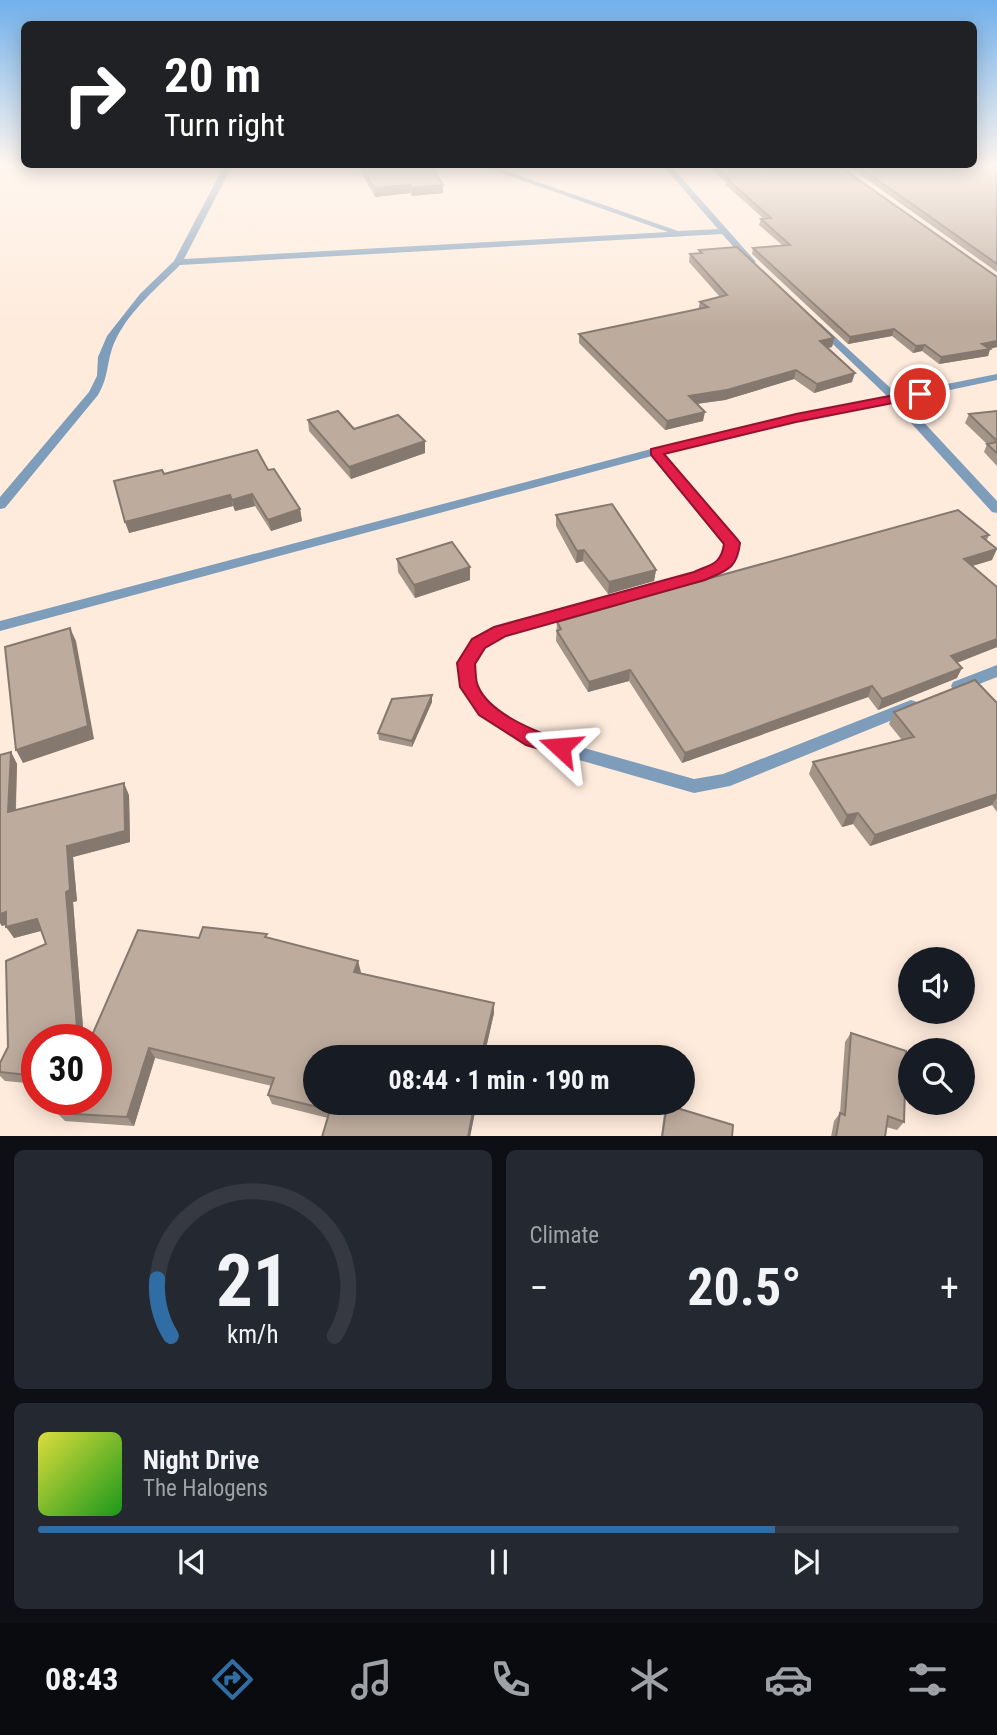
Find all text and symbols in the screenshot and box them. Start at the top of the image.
text: 20 m [164,47,261,104]
icon: right [49,49,140,140]
text: Turn right [164,106,285,144]
pin [890,364,950,424]
icon: arrive [901,375,939,413]
position arrow [523,710,597,784]
map controls [898,947,975,1115]
button: sound [898,947,975,1024]
speed limit sign: 30 [21,1024,112,1115]
button: search [898,1038,975,1115]
text: 08:44 · 1 min · 190 m [389,1065,609,1095]
text: Climate [530,1222,599,1249]
text: 21 [216,1238,290,1324]
text: 20.5° [687,1257,801,1318]
text: − [530,1266,549,1310]
text: + [940,1266,959,1310]
text: km/h [227,1319,278,1348]
text: Night Drive [143,1445,259,1475]
text: The Halogens [143,1475,268,1502]
icon: previous [173,1543,211,1581]
icon: pause [480,1543,518,1581]
icon: next [787,1543,825,1581]
icon: directions [208,1655,257,1704]
icon: music [347,1655,396,1704]
icon: phone [486,1655,535,1704]
icon: climate [625,1655,674,1704]
icon: car [764,1655,813,1704]
icon: filters [903,1655,952,1704]
text: 08:43 [45,1660,118,1698]

